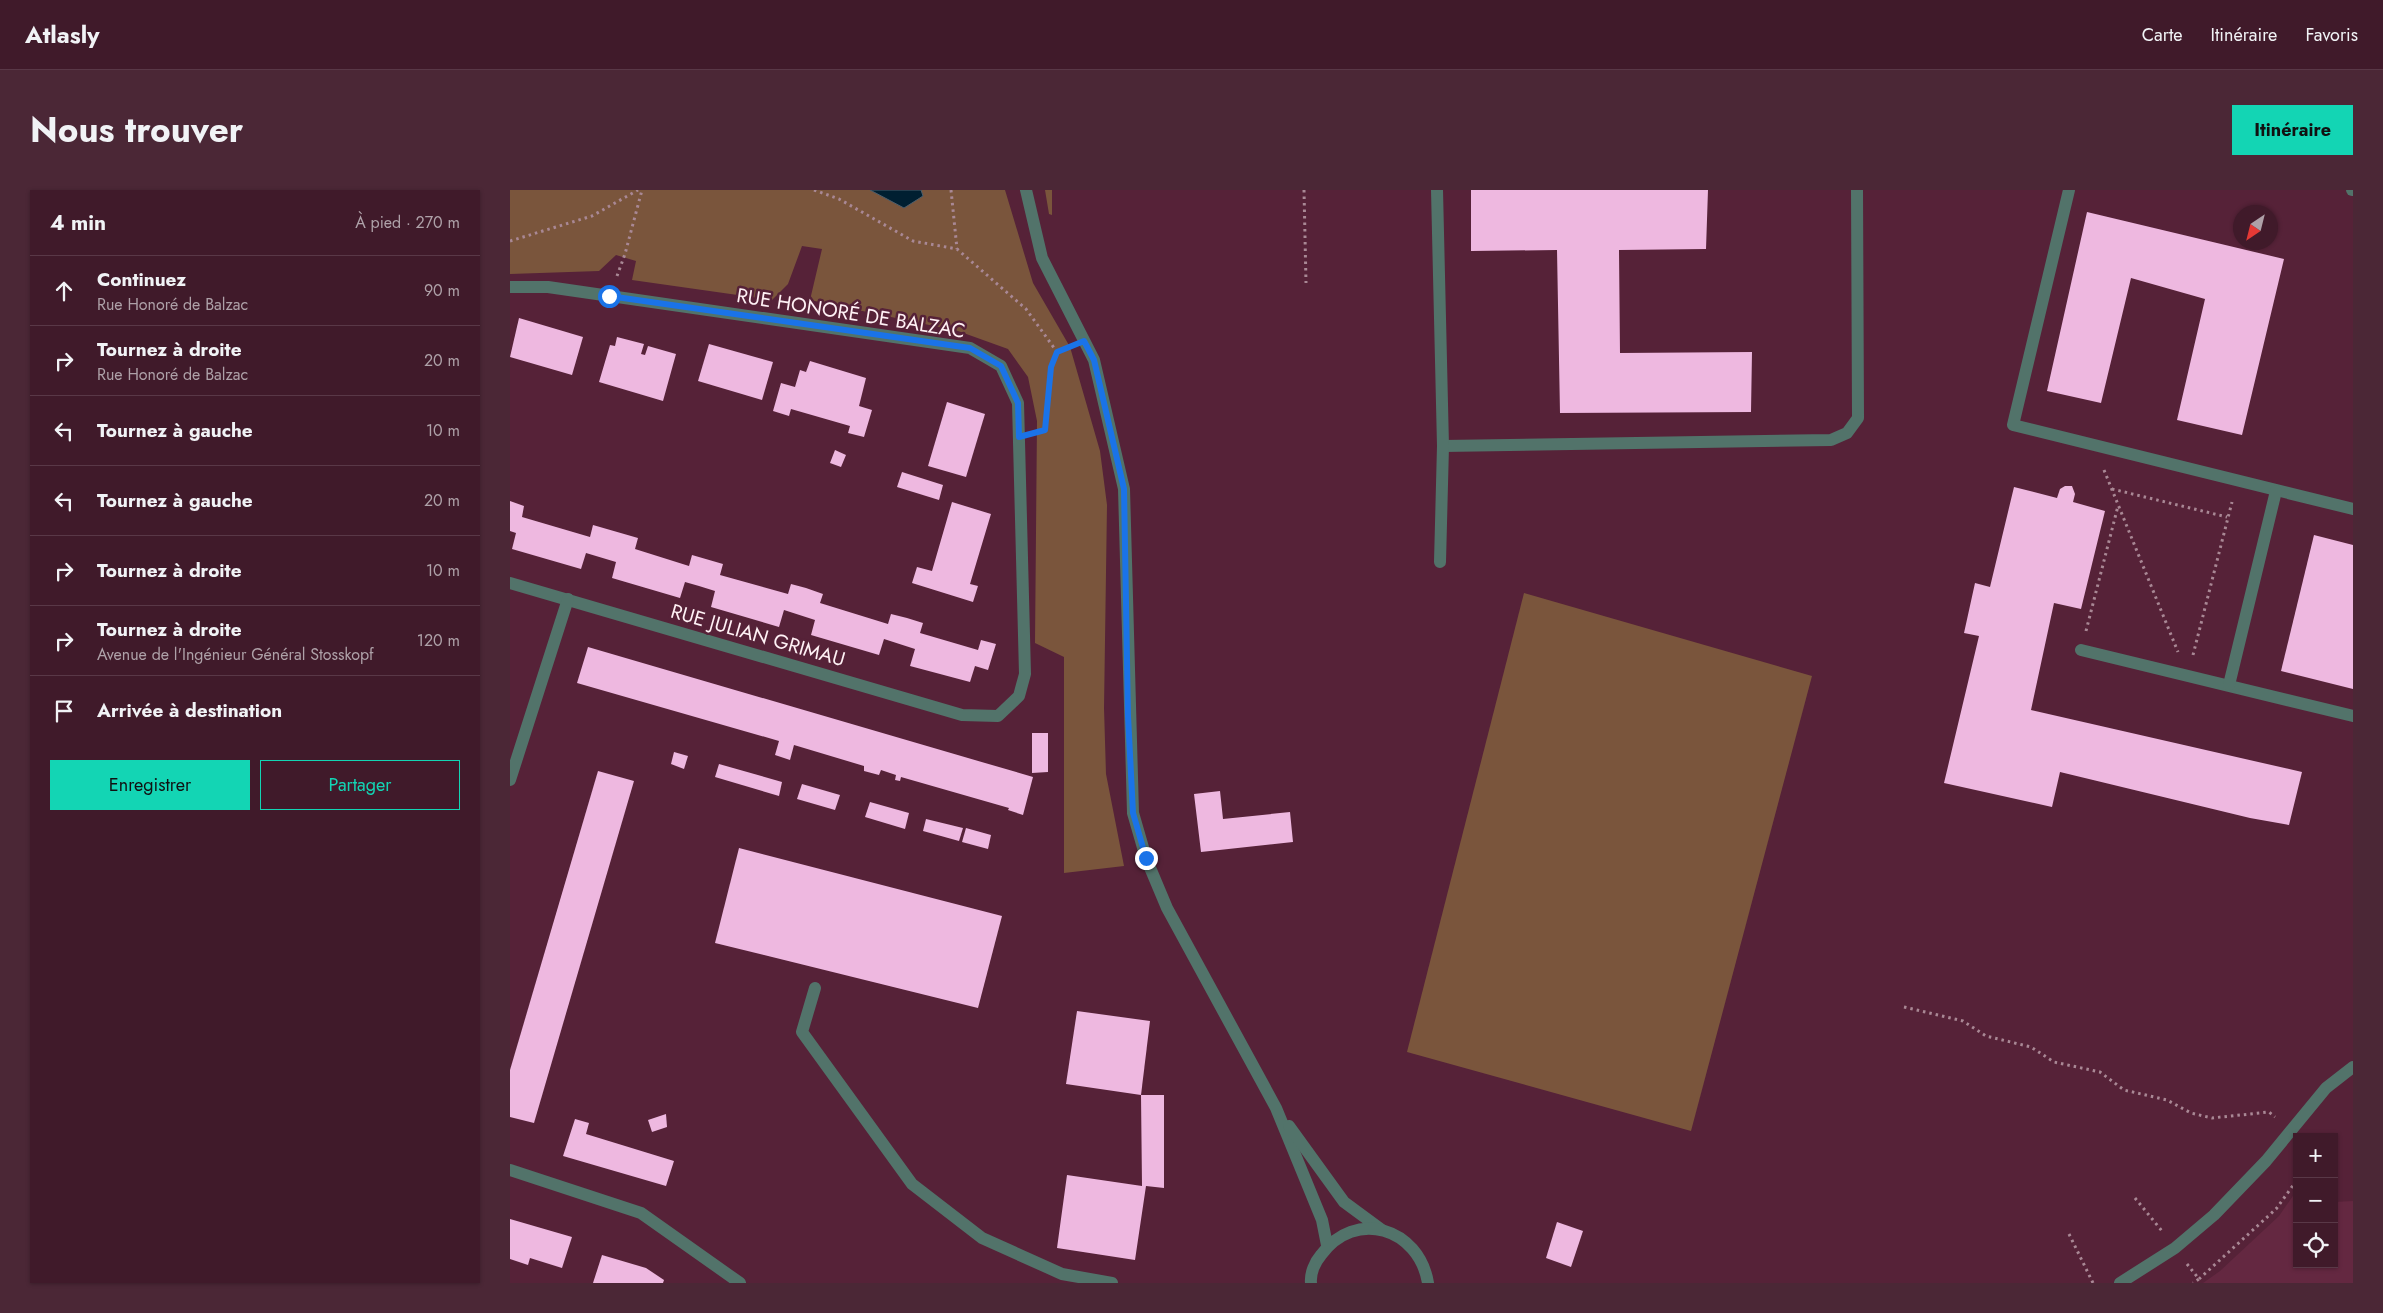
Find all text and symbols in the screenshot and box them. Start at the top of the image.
text: Atlasly [25,17,100,52]
text: Carte [2142,22,2183,48]
text: Itinéraire [2211,22,2277,48]
text: Favoris [2305,22,2358,48]
text: Nous trouver [30,105,243,155]
button: Itinéraire [2232,105,2353,155]
north arrow [2233,205,2278,250]
text: 4 min [50,208,106,238]
text: À pied · 270 m [355,211,460,234]
text: Continuez [97,266,186,293]
icon: ahead [50,277,78,305]
text: 90 m [424,279,460,302]
street label: RUE HONORÉ DE BALZAC [734,281,967,346]
route start [598,285,621,308]
text: Rue Honoré de Balzac [97,293,248,316]
text: Tournez à droite [97,336,242,363]
icon: right [50,347,78,375]
text: 20 m [424,349,460,372]
text: Rue Honoré de Balzac [97,363,248,386]
icon: left [50,417,78,445]
text: Tournez à gauche [97,417,253,444]
text: 10 m [426,419,460,442]
icon: left [50,487,78,515]
text: Tournez à gauche [97,487,253,514]
text: 20 m [424,489,460,512]
icon: right [50,557,78,585]
text: Tournez à droite [97,557,242,584]
text: 10 m [426,559,460,582]
street label: RUE JULIAN GRIMAU [667,597,848,674]
text: Tournez à droite [97,616,242,643]
icon: right [50,627,78,655]
text: 120 m [417,629,460,652]
text: Avenue de l'Ingénieur Général Stosskopf [97,643,374,666]
icon: arrive [50,697,78,725]
text: Arrivée à destination [97,697,282,724]
button: Enregistrer [50,760,250,810]
button: Partager [260,760,460,810]
route end [1135,847,1158,870]
map controls [2293,1133,2338,1268]
button: + [2293,1133,2338,1178]
button: − [2293,1178,2338,1223]
button: locate [2293,1223,2338,1268]

